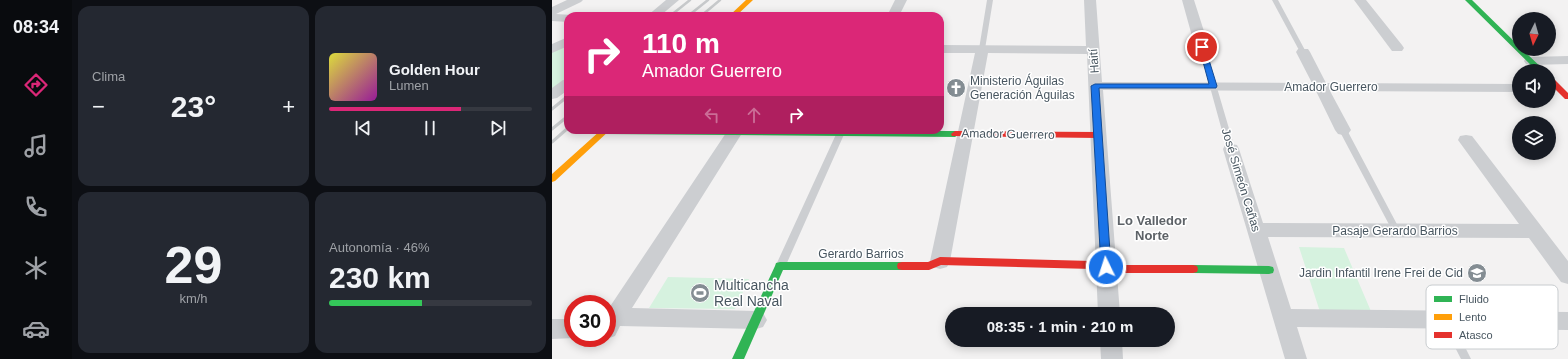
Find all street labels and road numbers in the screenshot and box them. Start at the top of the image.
street label: Haití [1086,48,1102,74]
street label: Amador Guerrero [1284,80,1378,94]
street label: Amador Guerrero [961,126,1055,142]
street label: José Simeón Cañas [1219,127,1263,233]
street label: Pasaje Gerardo Barrios [1332,224,1458,238]
street label: Gerardo Barrios [818,247,904,261]

